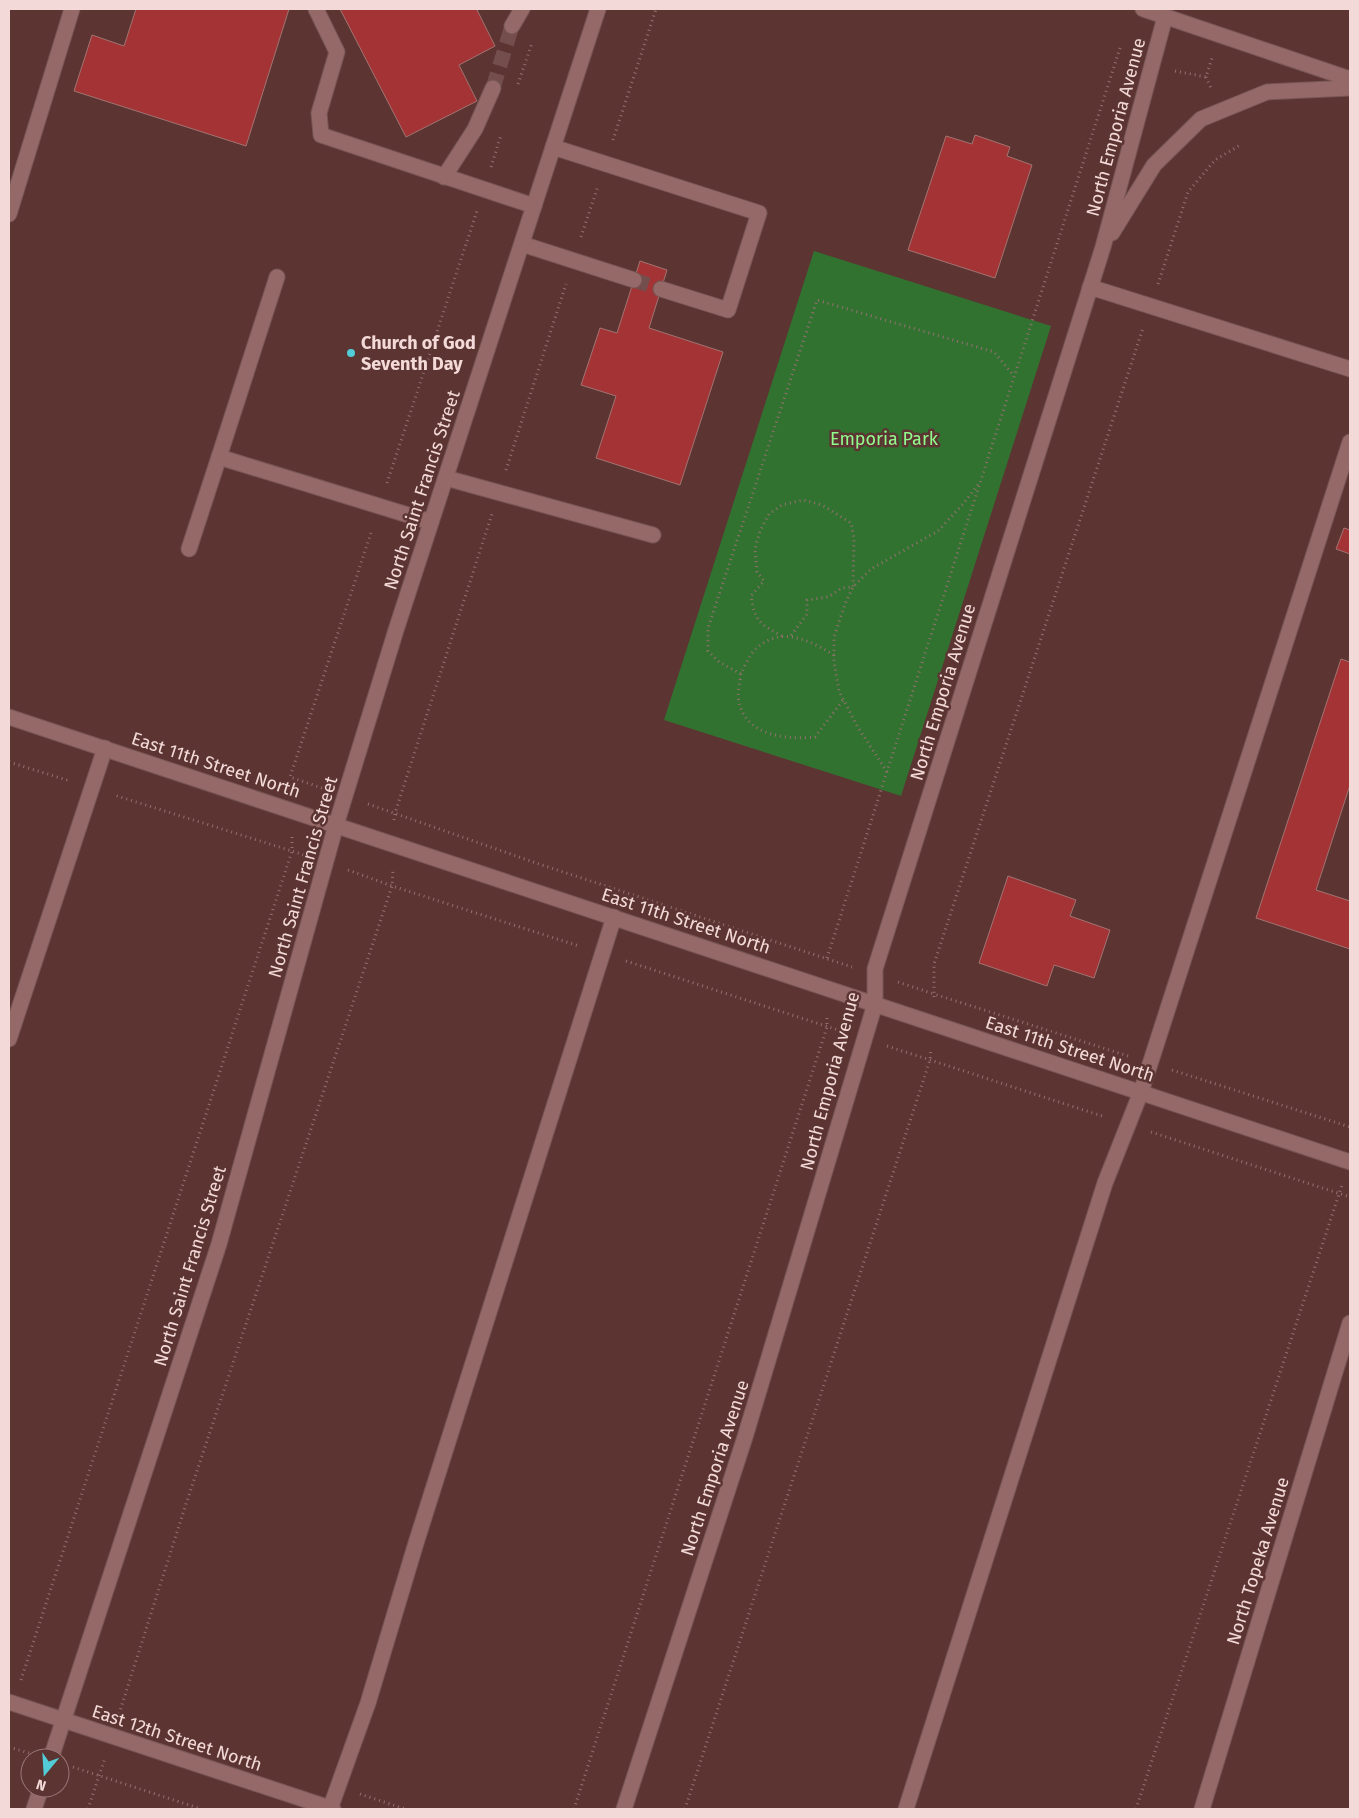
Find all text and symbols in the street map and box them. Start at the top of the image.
street label: North Emporia Avenue [1082,35,1150,219]
place label: Church of God Seventh Day [361,332,476,375]
marker: Church of God Seventh Day [345,347,357,359]
street label: North Saint Francis Street [379,387,465,593]
park label: Emporia Park [830,428,939,450]
street label: North Emporia Avenue [906,601,980,783]
street label: East 11th Street North [129,727,303,803]
street label: North Saint Francis Street [264,773,342,980]
street label: East 11th Street North [599,883,773,959]
street label: North Emporia Avenue [796,989,864,1173]
street label: East 11th Street North [983,1011,1157,1087]
street label: North Saint Francis Street [149,1163,231,1369]
street label: North Emporia Avenue [676,1377,754,1559]
street label: North Topeka Avenue [1222,1475,1294,1647]
street label: East 12th Street North [89,1700,265,1776]
north arrow [20,1748,70,1798]
text: N [34,1775,48,1794]

